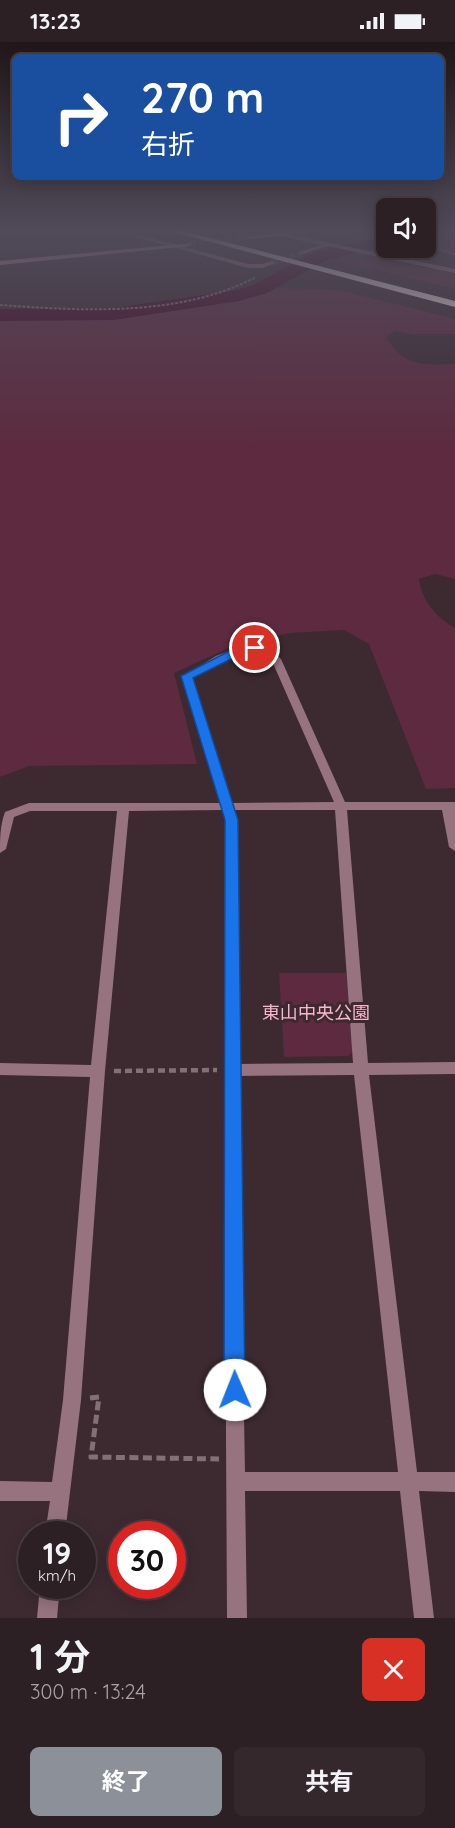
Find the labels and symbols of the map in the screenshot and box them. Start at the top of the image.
pin [229,622,280,673]
park label: 東山中央公園 [262,1001,370,1024]
position arrow [203,1358,267,1422]
speed limit sign: 30 [108,1521,186,1599]

